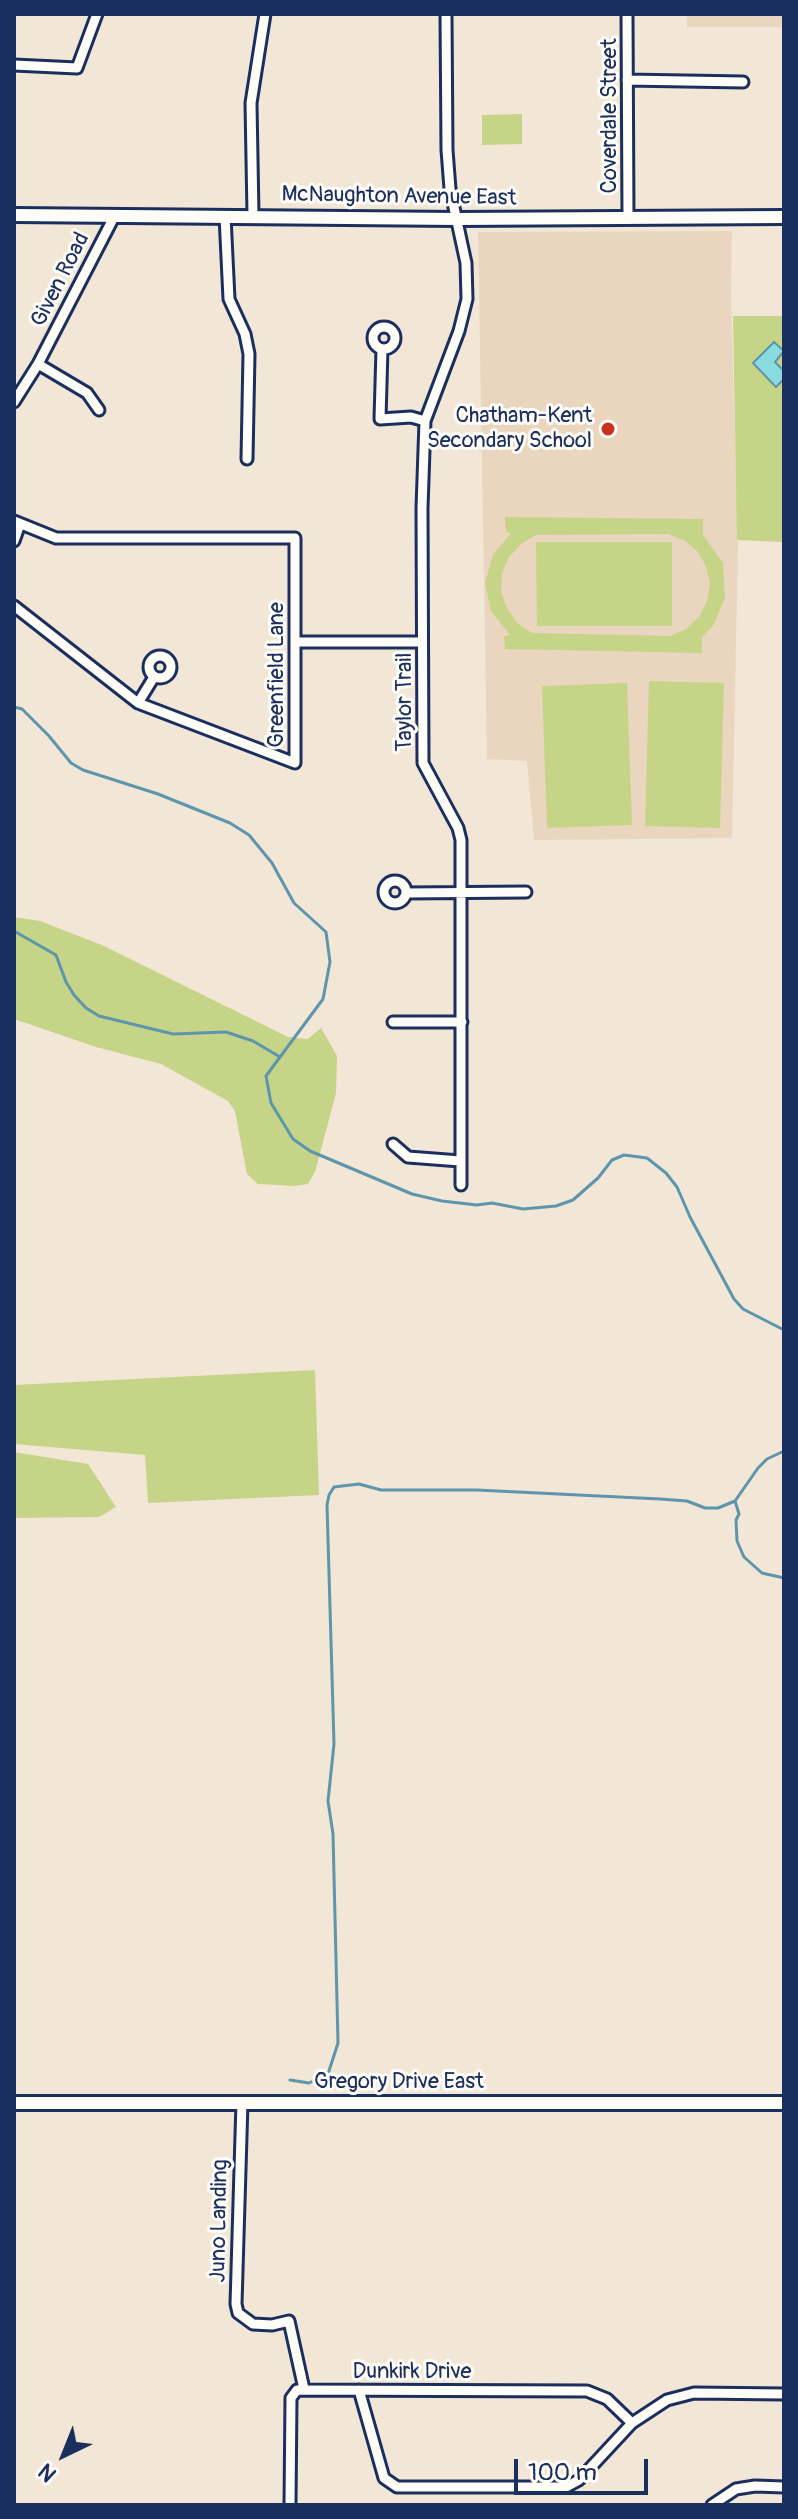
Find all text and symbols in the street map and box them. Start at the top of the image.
street label: Coverdale Street [597,38,623,194]
street label: McNaughton Avenue East [281,182,517,212]
street label: Given Road [26,228,96,332]
place label: Chatham-Kent Secondary School [427,403,592,454]
marker: Chatham-Kent Secondary School [599,420,617,438]
street label: Greenfield Lane [264,602,290,748]
street label: Taylor Trail [392,653,418,751]
street label: Gregory Drive East [314,2069,484,2095]
street label: Juno Landing [206,2159,234,2283]
street label: Dunkirk Drive [353,2359,471,2385]
north arrow [24,2415,104,2495]
scale bar [518,2443,652,2493]
text: N [33,2457,63,2488]
text: 100 m [528,2458,597,2487]

